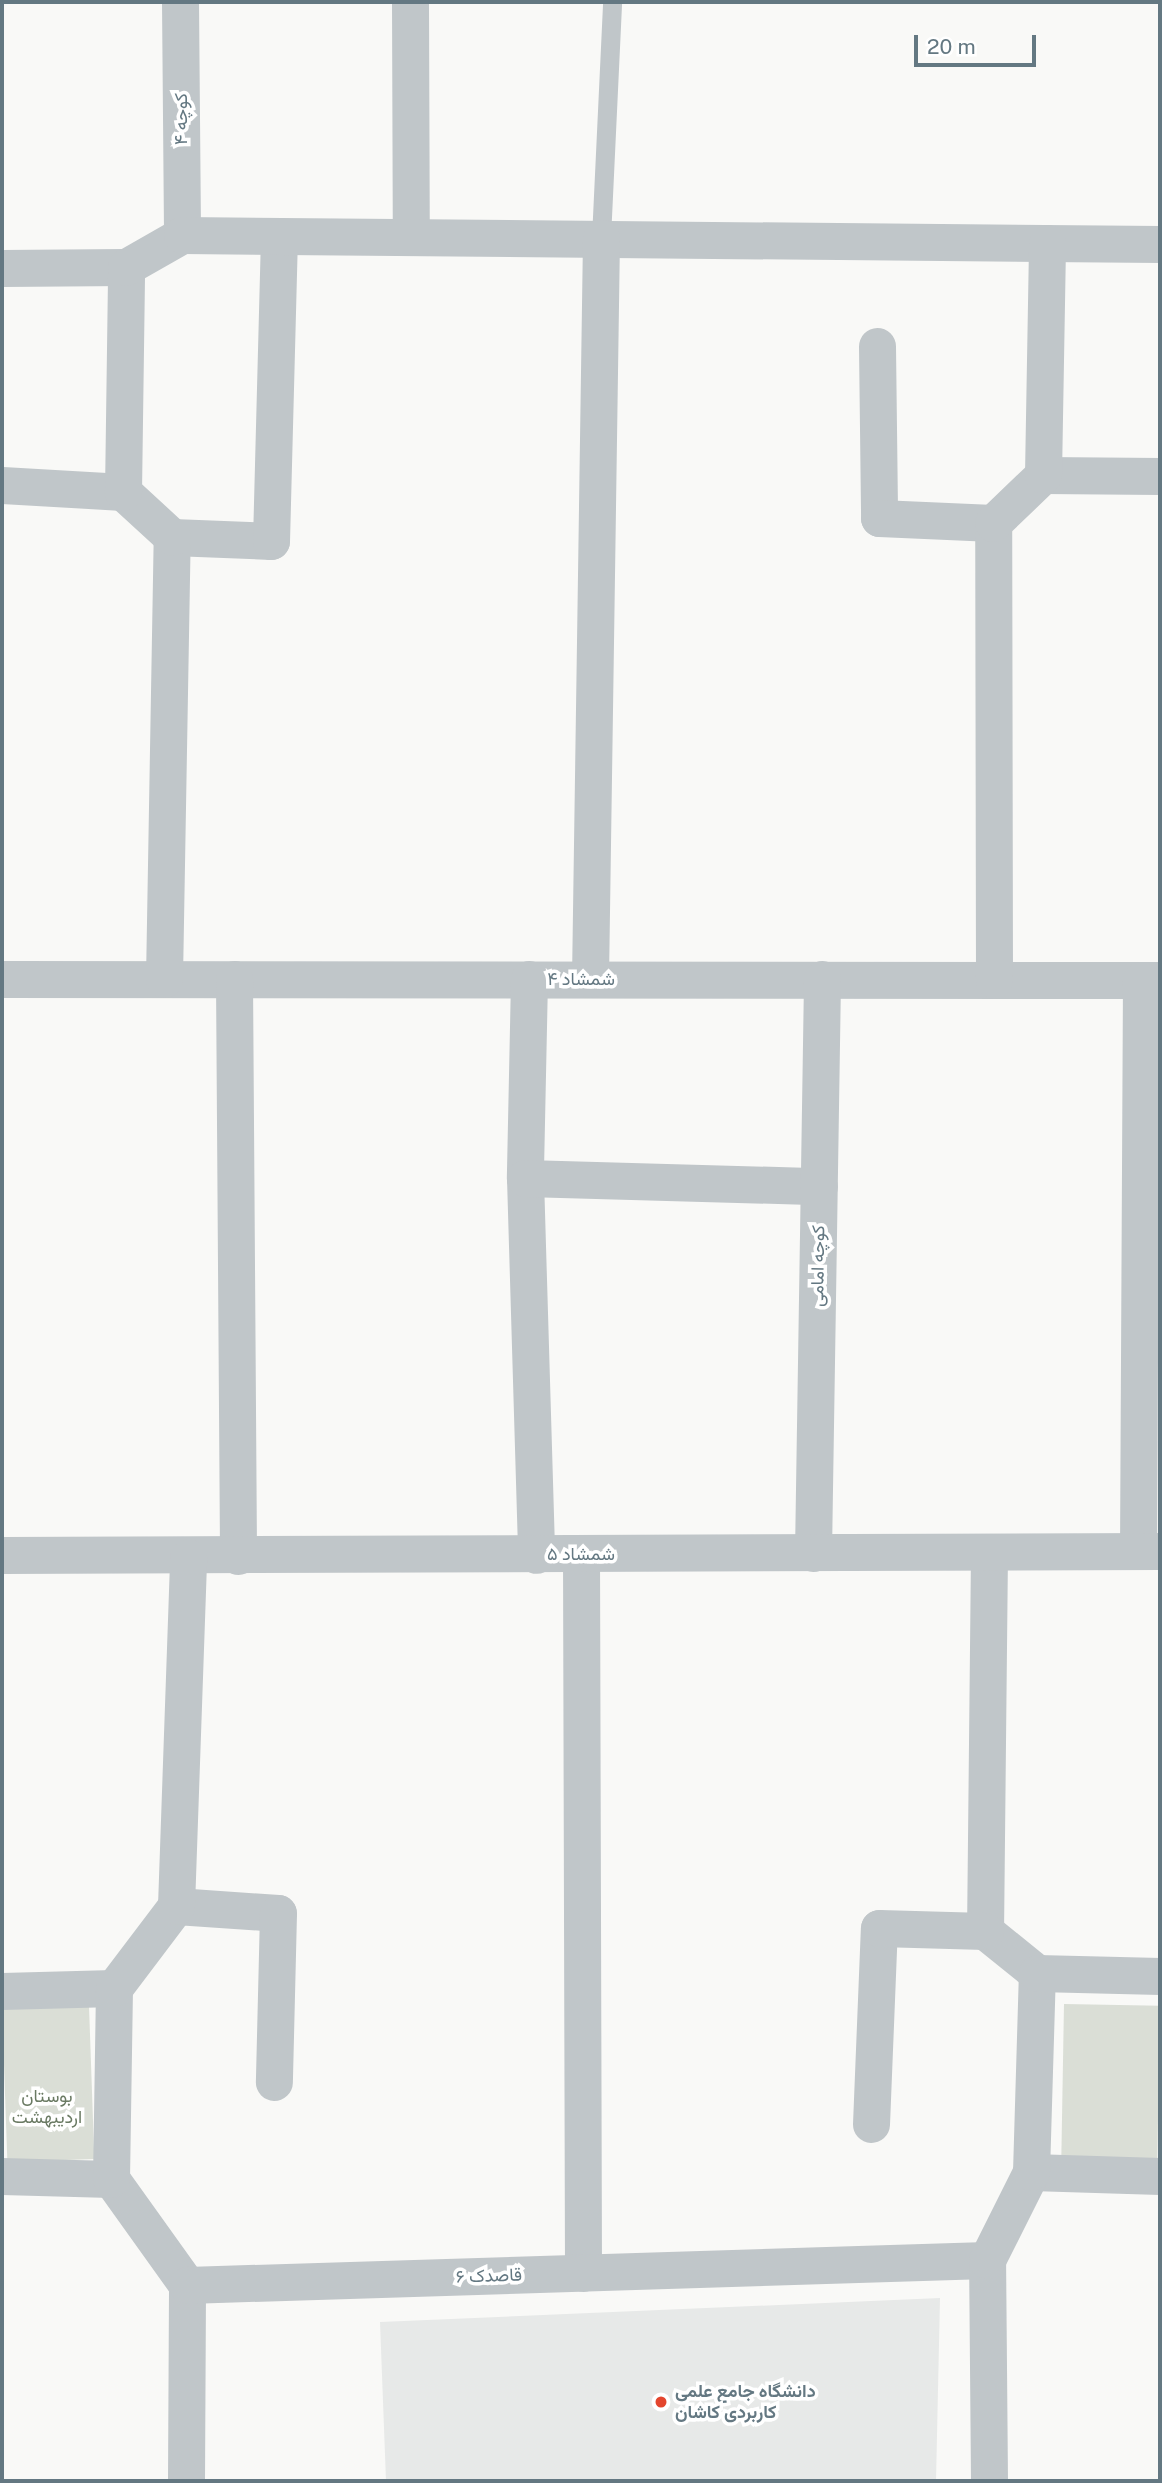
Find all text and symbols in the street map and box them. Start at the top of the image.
scale bar [917,21,1040,65]
text: 20 m [927,34,976,59]
street label: کوچه ۴ [170,93,192,145]
street label: شمشاد ۴ [547,968,615,990]
street label: کوچه امامی [806,1225,830,1307]
street label: شمشاد ۵ [547,1543,615,1565]
park label: بوستان اردیبهشت [12,2086,82,2128]
street label: قاصدک ۶ [456,2264,522,2288]
place label: دانشگاه جامع علمی کاربردی کاشان [675,2381,816,2424]
marker: دانشگاه جامع علمی کاربردی کاشان [653,2394,669,2410]

